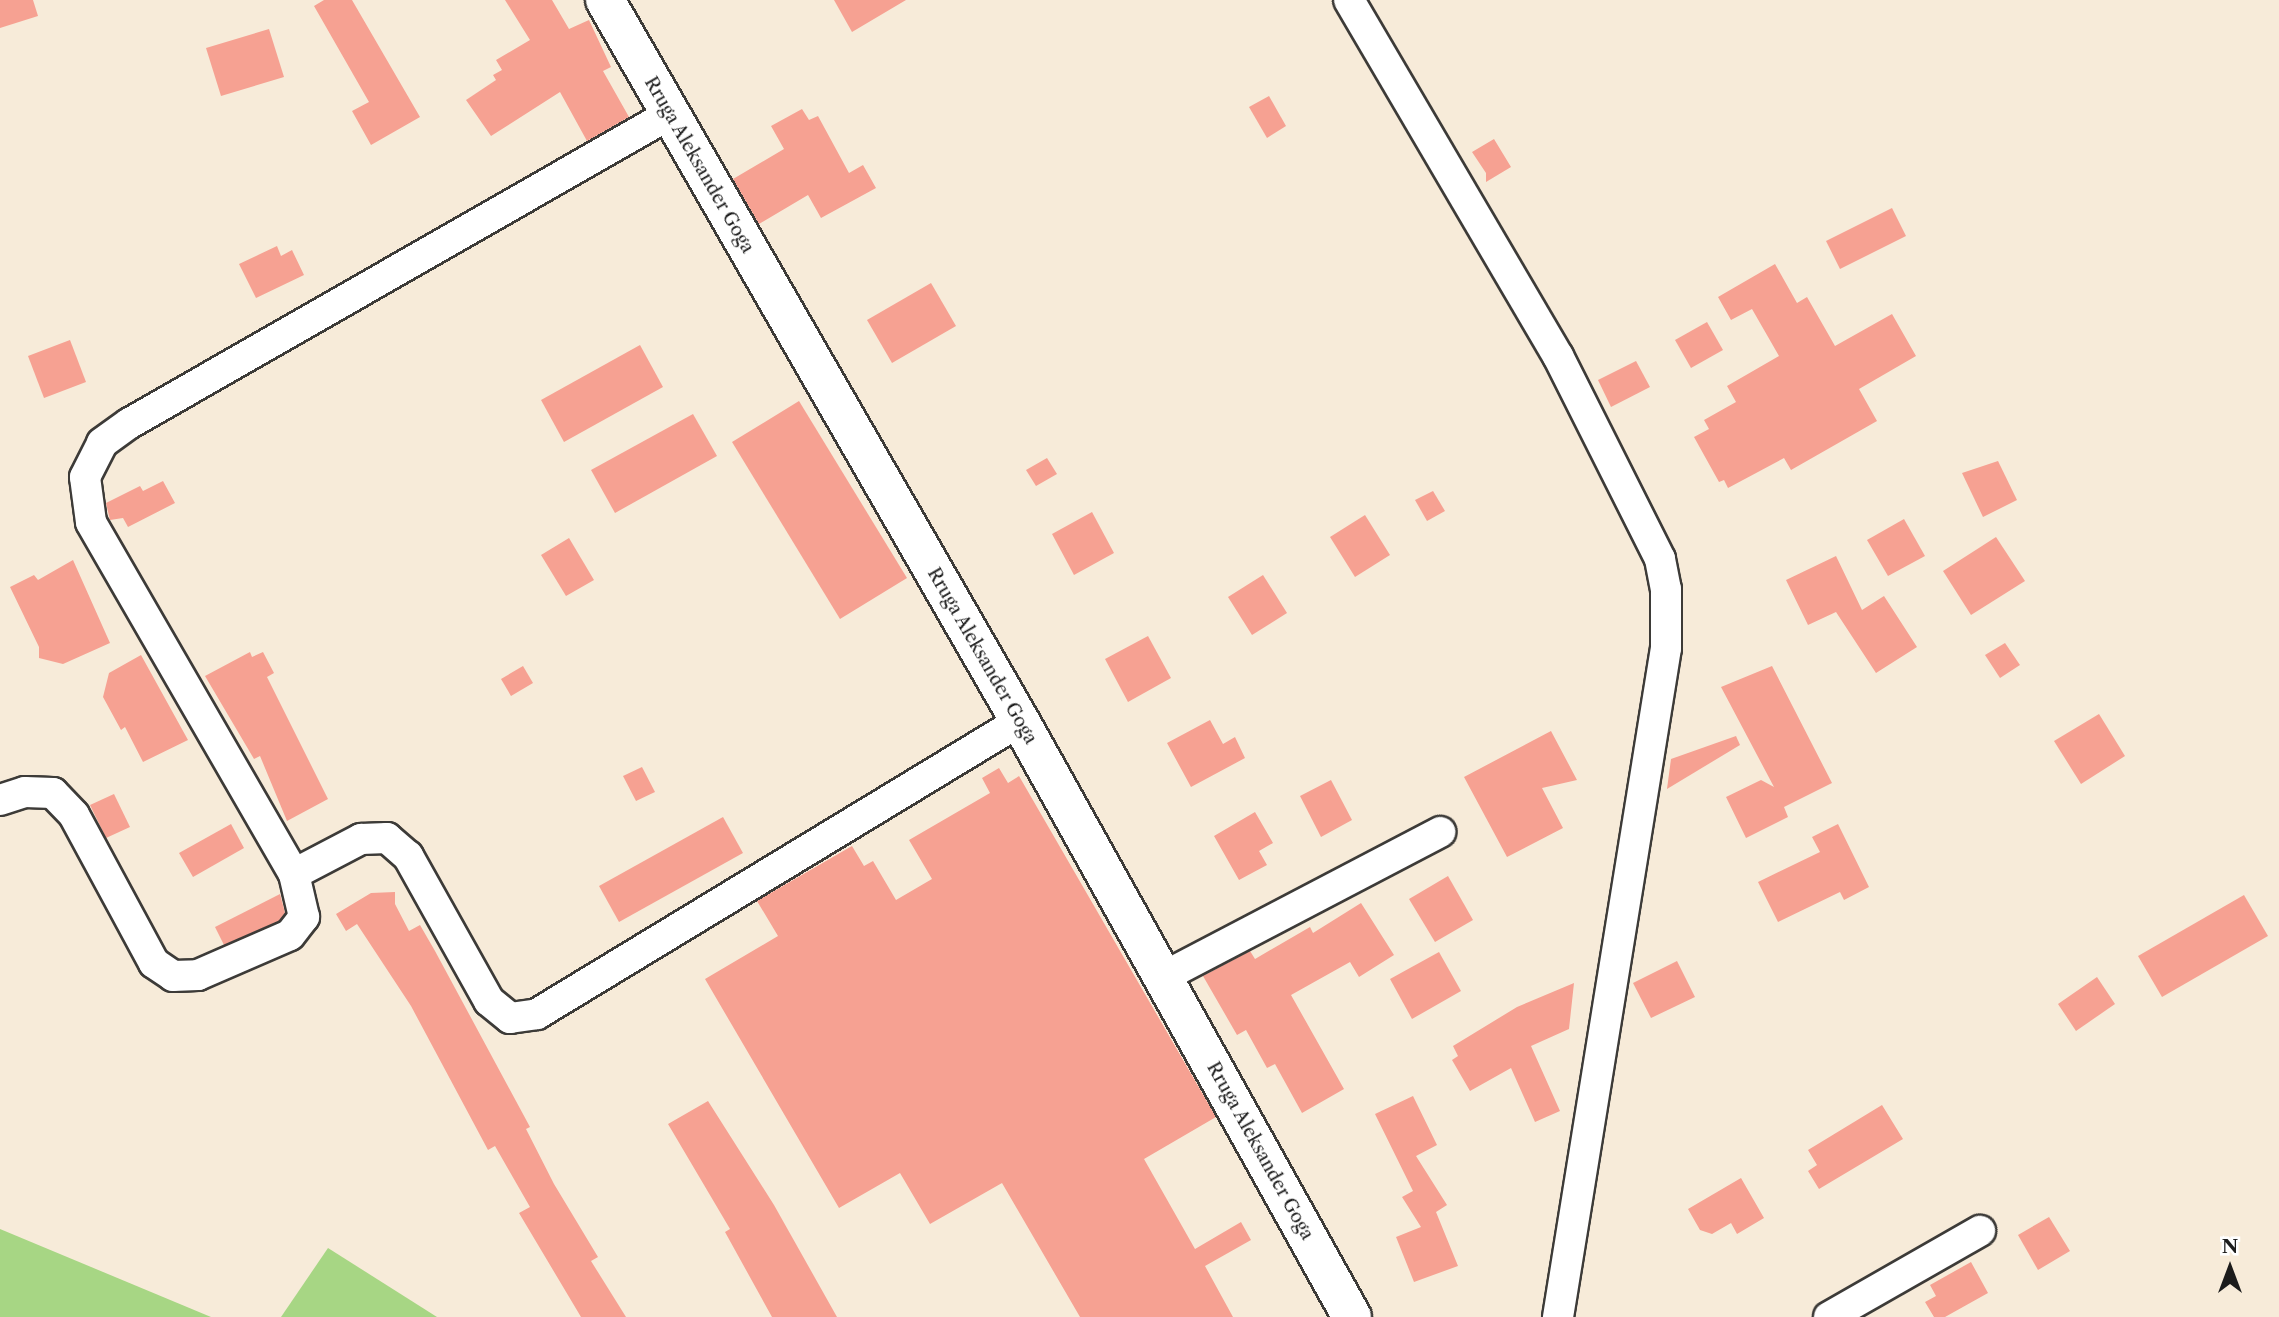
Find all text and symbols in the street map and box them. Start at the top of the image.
street label: Rruga Aleksander Goga [639,72,759,258]
street label: Rruga Aleksander Goga [922,563,1042,749]
street label: Rruga Aleksander Goga [1202,1058,1318,1244]
north arrow [2195,1233,2265,1303]
text: N [2222,1235,2238,1258]

